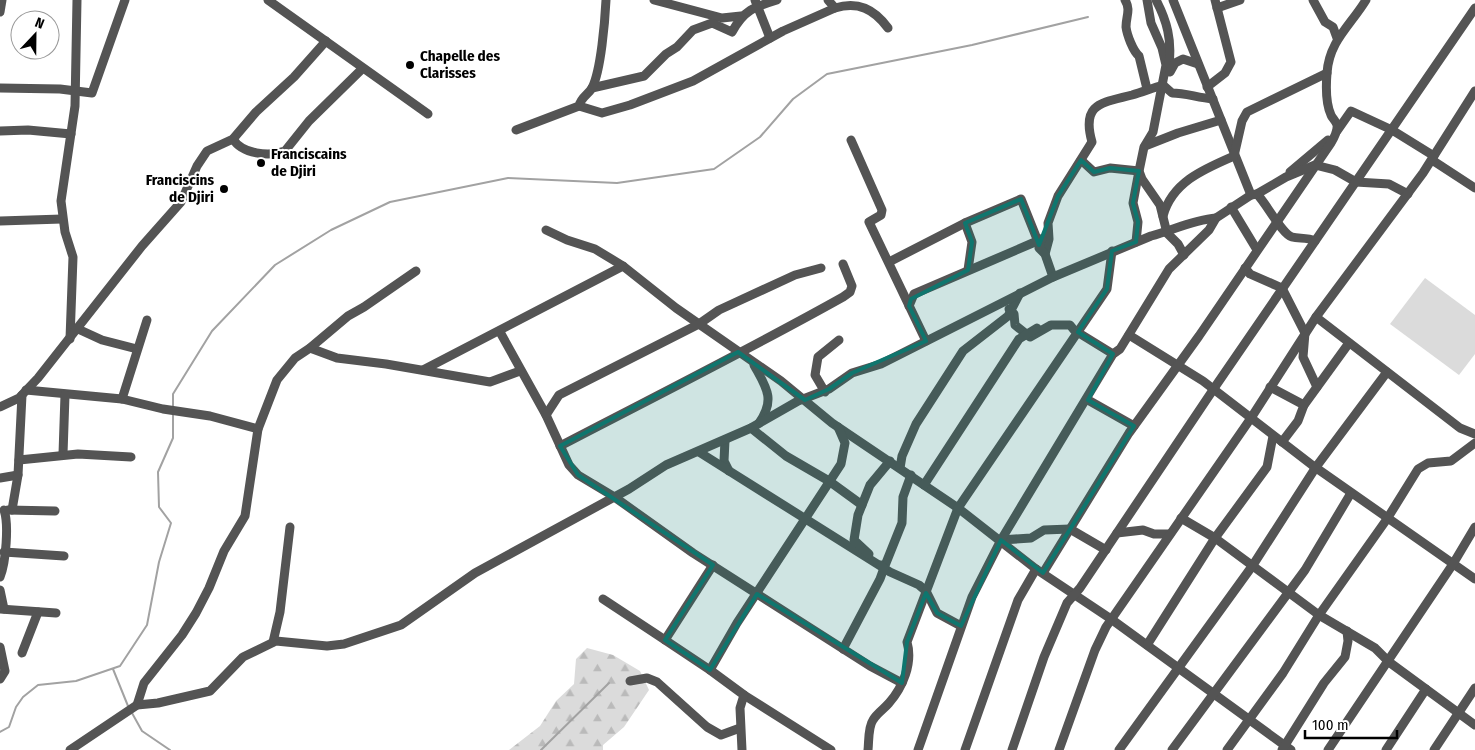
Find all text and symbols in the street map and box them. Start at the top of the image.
north arrow [10,10,60,60]
text: N [33,14,47,33]
place label: Chapelle des Clarisses [420,47,500,82]
marker: Chapelle des Clarisses [404,59,416,71]
place label: Franciscains de Djiri [271,145,347,180]
marker: Franciscains de Djiri [255,157,267,169]
place label: Franciscins de Djiri [146,171,214,206]
marker: Franciscins de Djiri [218,183,230,195]
scale bar [1305,708,1398,740]
text: 100 m [1312,716,1349,734]

